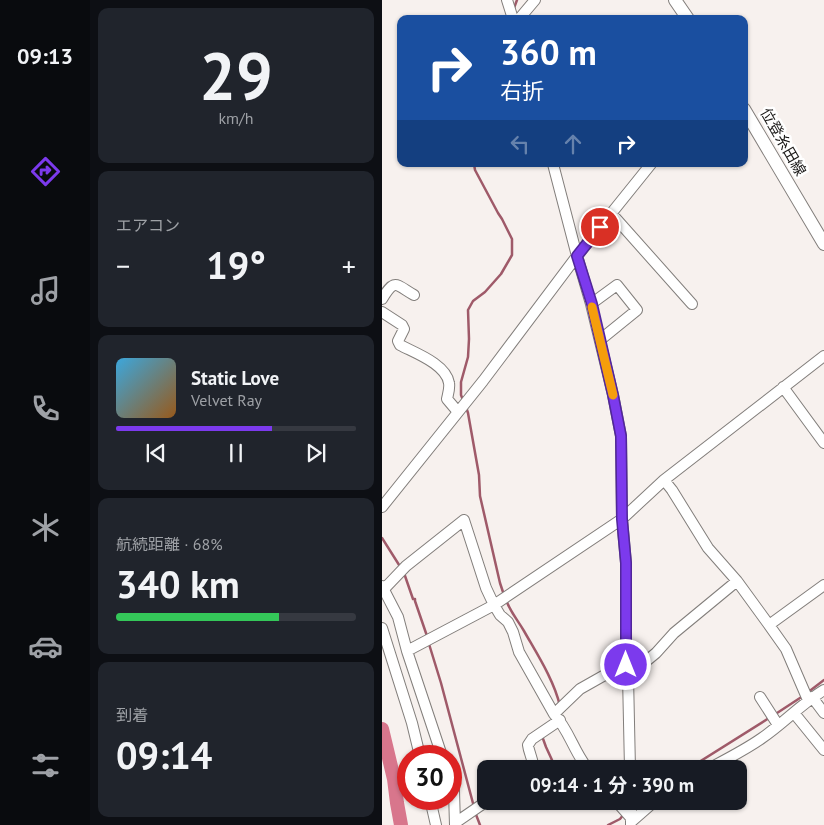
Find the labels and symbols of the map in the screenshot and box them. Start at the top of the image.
street label: 位登糸田線 [756,105,810,179]
pin [579,206,621,248]
position arrow [599,638,651,690]
speed limit sign: 30 [397,745,462,810]

